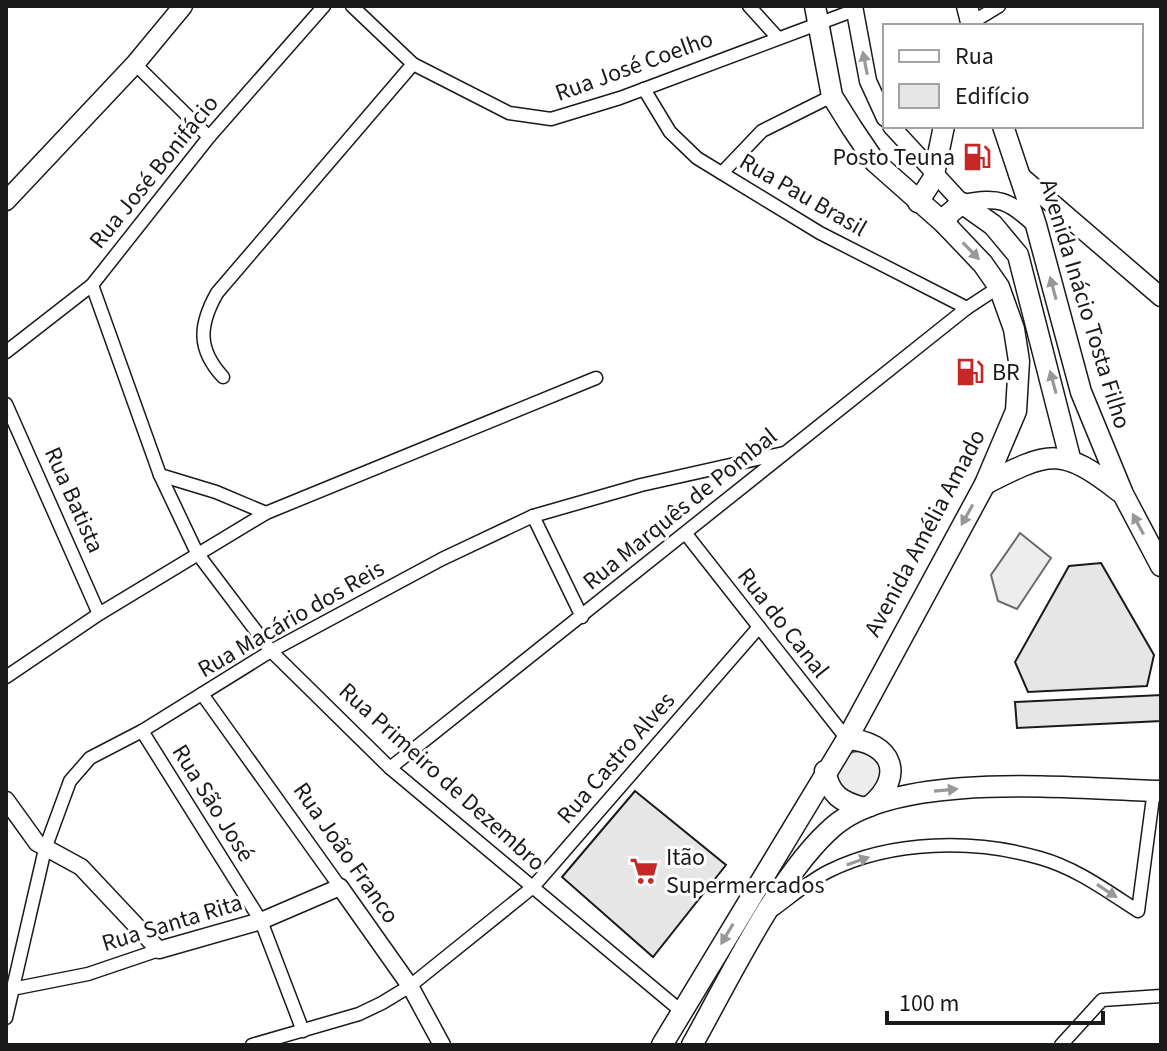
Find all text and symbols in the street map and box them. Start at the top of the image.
street label: Rua José Coelho [550,21,718,111]
legend [883,24,1143,128]
text: Rua [955,39,994,74]
one-way arrow [858,51,871,76]
text: Edifício [955,79,1029,114]
street label: Rua José Bonifácio [81,87,227,257]
place label: Posto Teuna [832,140,955,175]
fuel station icon: Posto Teuna [962,142,992,172]
street label: Rua Pau Brasil [733,144,873,246]
street label: Avenida Inácio Tosta Filho [1030,175,1140,433]
one-way arrow [962,242,980,261]
one-way arrow [1046,276,1059,300]
place label: BR [992,355,1020,390]
fuel station icon: BR [955,357,985,387]
one-way arrow [1046,369,1058,394]
street label: Rua Marquês de Pombal [575,419,785,599]
street label: Avenida Amélia Amado [856,423,994,643]
street label: Rua Batista [35,441,113,559]
one-way arrow [960,504,974,527]
one-way arrow [1132,513,1146,535]
street label: Rua Macário dos Reis [191,551,391,687]
street label: Rua do Canal [729,560,837,686]
street label: Rua Primeiro de Dezembro [331,674,553,880]
street label: Rua Castro Alves [549,684,683,832]
street label: Rua São José [163,737,263,869]
street label: Rua João Franco [284,775,408,931]
one-way arrow [934,784,959,797]
place label: Itão Supermercados [666,840,824,903]
one-way arrow [846,855,870,867]
supermarket icon: Itão Supermercados [629,856,659,886]
one-way arrow [1096,883,1118,897]
street label: Rua Santa Rita [97,885,247,961]
one-way arrow [721,923,735,945]
scale bar [887,975,1103,1025]
text: 100 m [899,986,959,1021]

